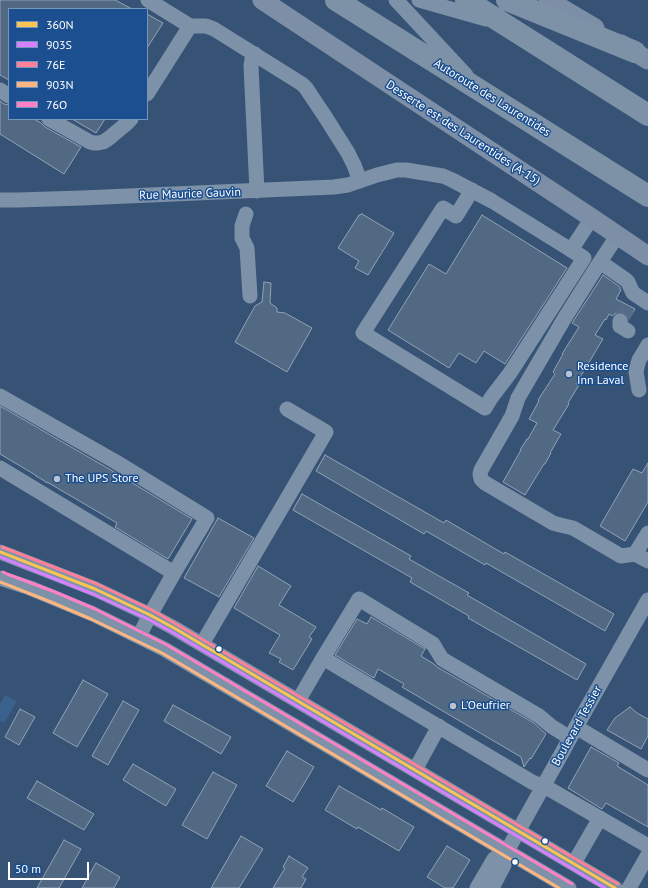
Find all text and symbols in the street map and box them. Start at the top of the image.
legend [8,8,148,120]
text: 360N [46,17,74,32]
text: 903S [46,37,72,52]
street label: Autoroute des Laurentides [431,56,553,140]
text: 76E [46,57,66,72]
text: 903N [46,77,74,92]
street label: Desserte est des Laurentides (A-15) [383,78,543,188]
text: 76O [46,97,67,112]
street label: Rue Maurice Gauvin [139,185,241,203]
place label: Residence Inn Laval [577,360,628,388]
marker: Residence Inn Laval [564,369,574,379]
place label: The UPS Store [65,472,139,486]
marker: The UPS Store [52,474,62,484]
unlabelled marker [214,644,224,654]
street label: Boulevard Tessier [549,683,605,769]
place label: L'Oeufrier [461,699,510,713]
marker: L'Oeufrier [448,701,458,711]
unlabelled marker [540,836,550,846]
scale bar [10,854,91,880]
unlabelled marker [510,857,520,867]
text: 50 m [15,861,41,876]

